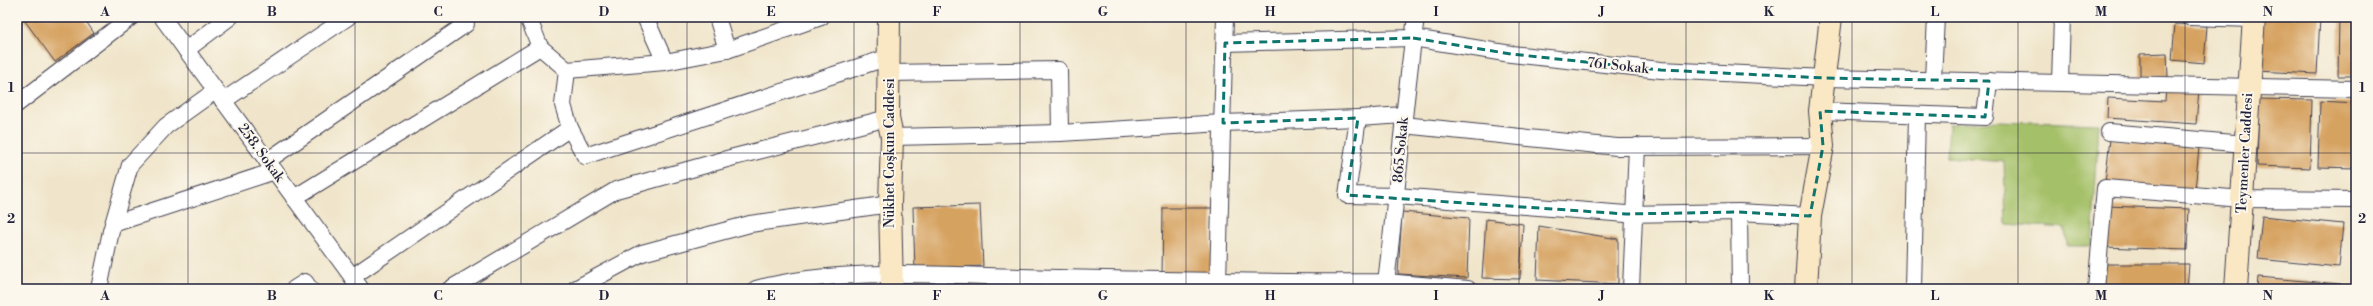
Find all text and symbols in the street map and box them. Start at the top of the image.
text: A [99,4,110,20]
text: B [267,4,277,20]
text: C [433,4,443,20]
text: D [599,4,609,20]
text: E [766,4,776,20]
text: F [932,4,942,20]
text: G [1098,4,1109,20]
text: H [1265,4,1276,20]
text: I [1433,4,1439,20]
text: J [1597,4,1605,20]
text: K [1764,4,1775,20]
text: L [1931,4,1940,20]
text: M [2095,4,2107,20]
text: N [2263,4,2274,20]
street label: 761 Sokak [1586,54,1650,78]
street label: Nükhet Coşkun Caddesi [881,78,899,228]
text: 1 [8,80,15,96]
text: 1 [2359,80,2366,96]
street label: Teymenler Caddesi [2233,92,2257,214]
street label: 865 Sokak [1389,116,1413,184]
street label: 258. Sokak [234,120,289,187]
text: 2 [7,211,15,227]
text: 2 [2358,211,2366,227]
text: A [99,288,110,304]
text: B [267,288,277,304]
text: C [433,288,443,304]
text: D [599,288,609,304]
text: E [766,288,776,304]
text: F [932,288,942,304]
text: G [1098,288,1109,304]
text: H [1265,288,1276,304]
text: I [1433,288,1439,304]
text: J [1597,288,1605,304]
text: K [1764,288,1775,304]
text: L [1931,288,1940,304]
text: M [2095,288,2107,304]
text: N [2263,288,2274,304]

